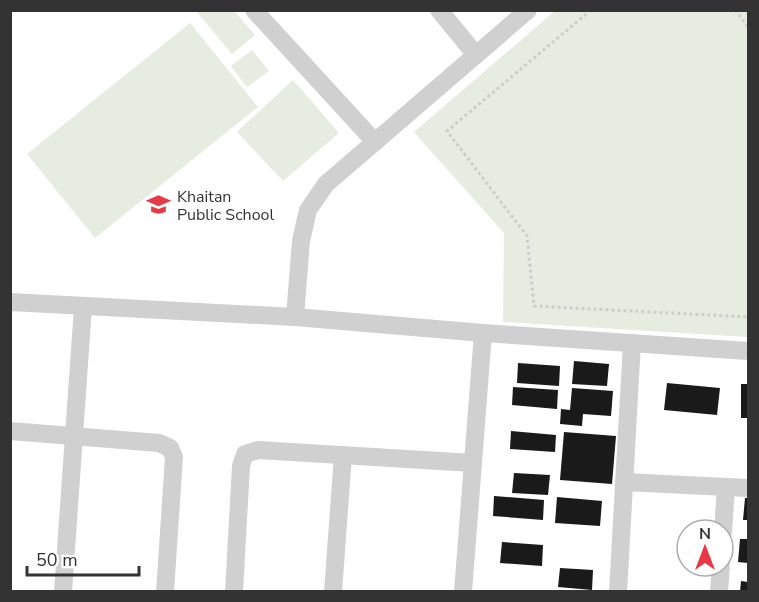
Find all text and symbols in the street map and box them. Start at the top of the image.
place label: Khaitan Public School [177,186,274,226]
school or university icon: Khaitan Public School [146,192,172,218]
north arrow [675,518,735,578]
text: N [699,523,711,545]
scale bar [27,539,140,577]
text: 50 m [36,548,78,572]

